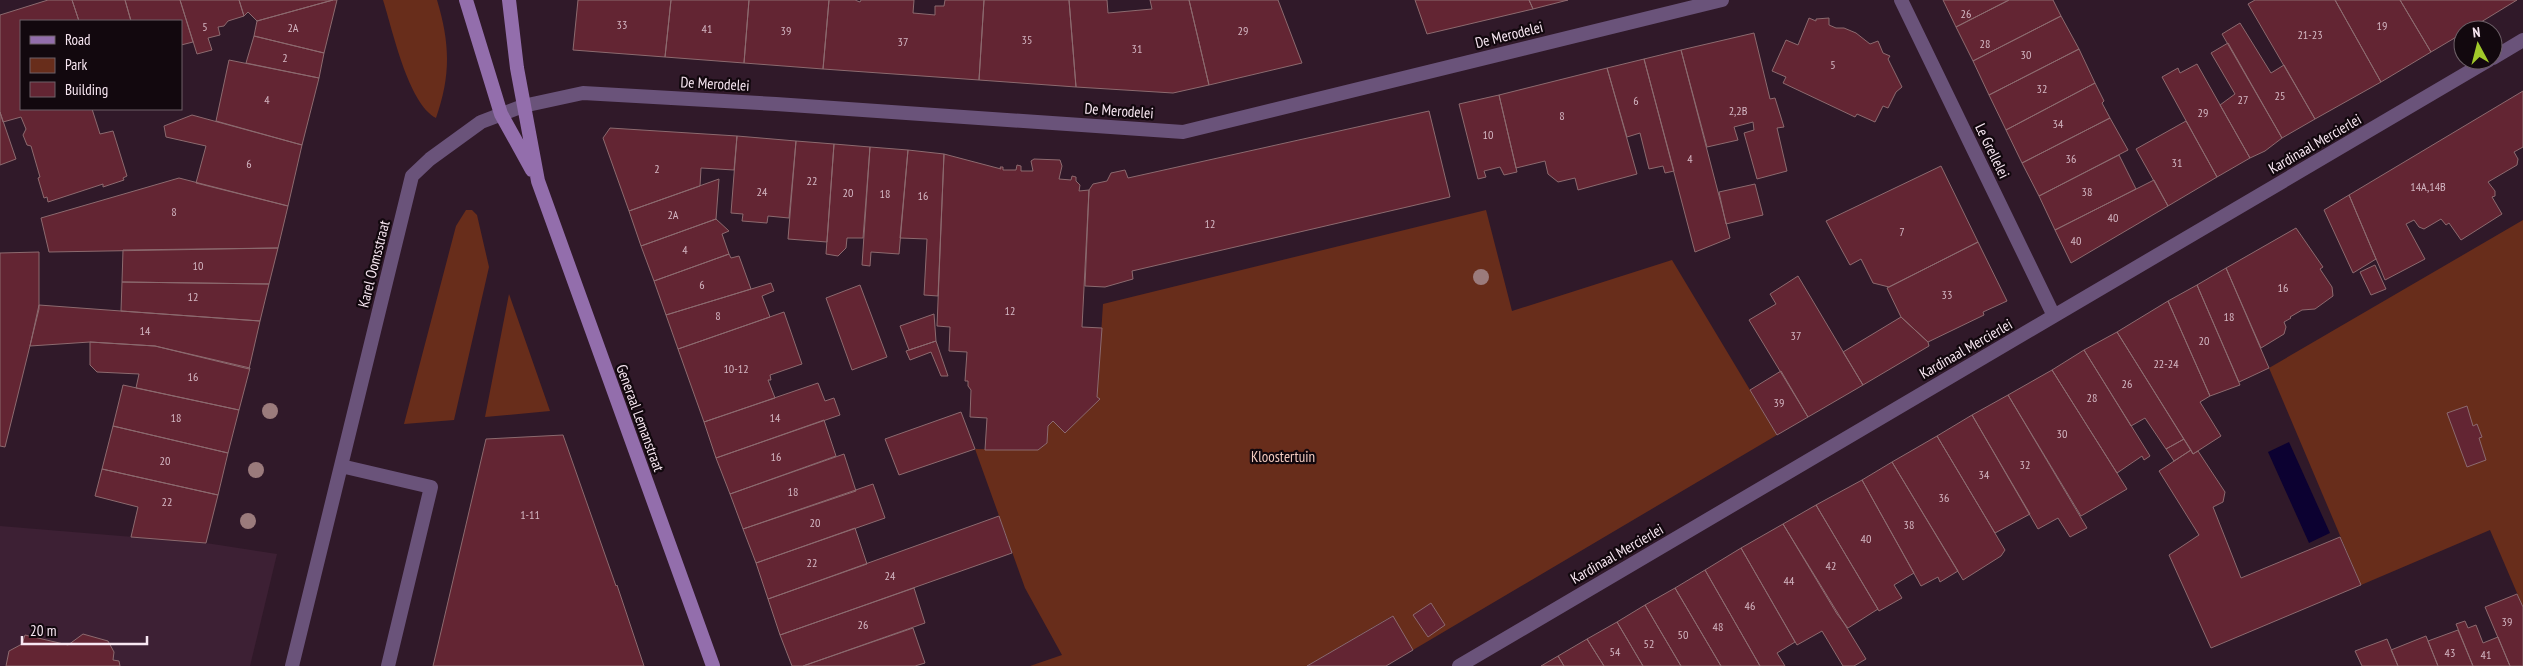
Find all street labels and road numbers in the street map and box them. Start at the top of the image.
street label: De Merodelei [1473,17,1545,52]
street label: De Merodelei [680,72,750,95]
street label: De Merodelei [1084,99,1154,122]
street label: Kardinaal Mercierlei [2265,109,2364,178]
street label: Le Grellelei [1971,120,2014,181]
street label: Karel Oomsstraat [354,218,394,309]
street label: Kardinaal Mercierlei [1916,314,2015,383]
street label: Generaal Lemanstraat [612,362,669,474]
street label: Kardinaal Mercierlei [1567,519,1666,588]

